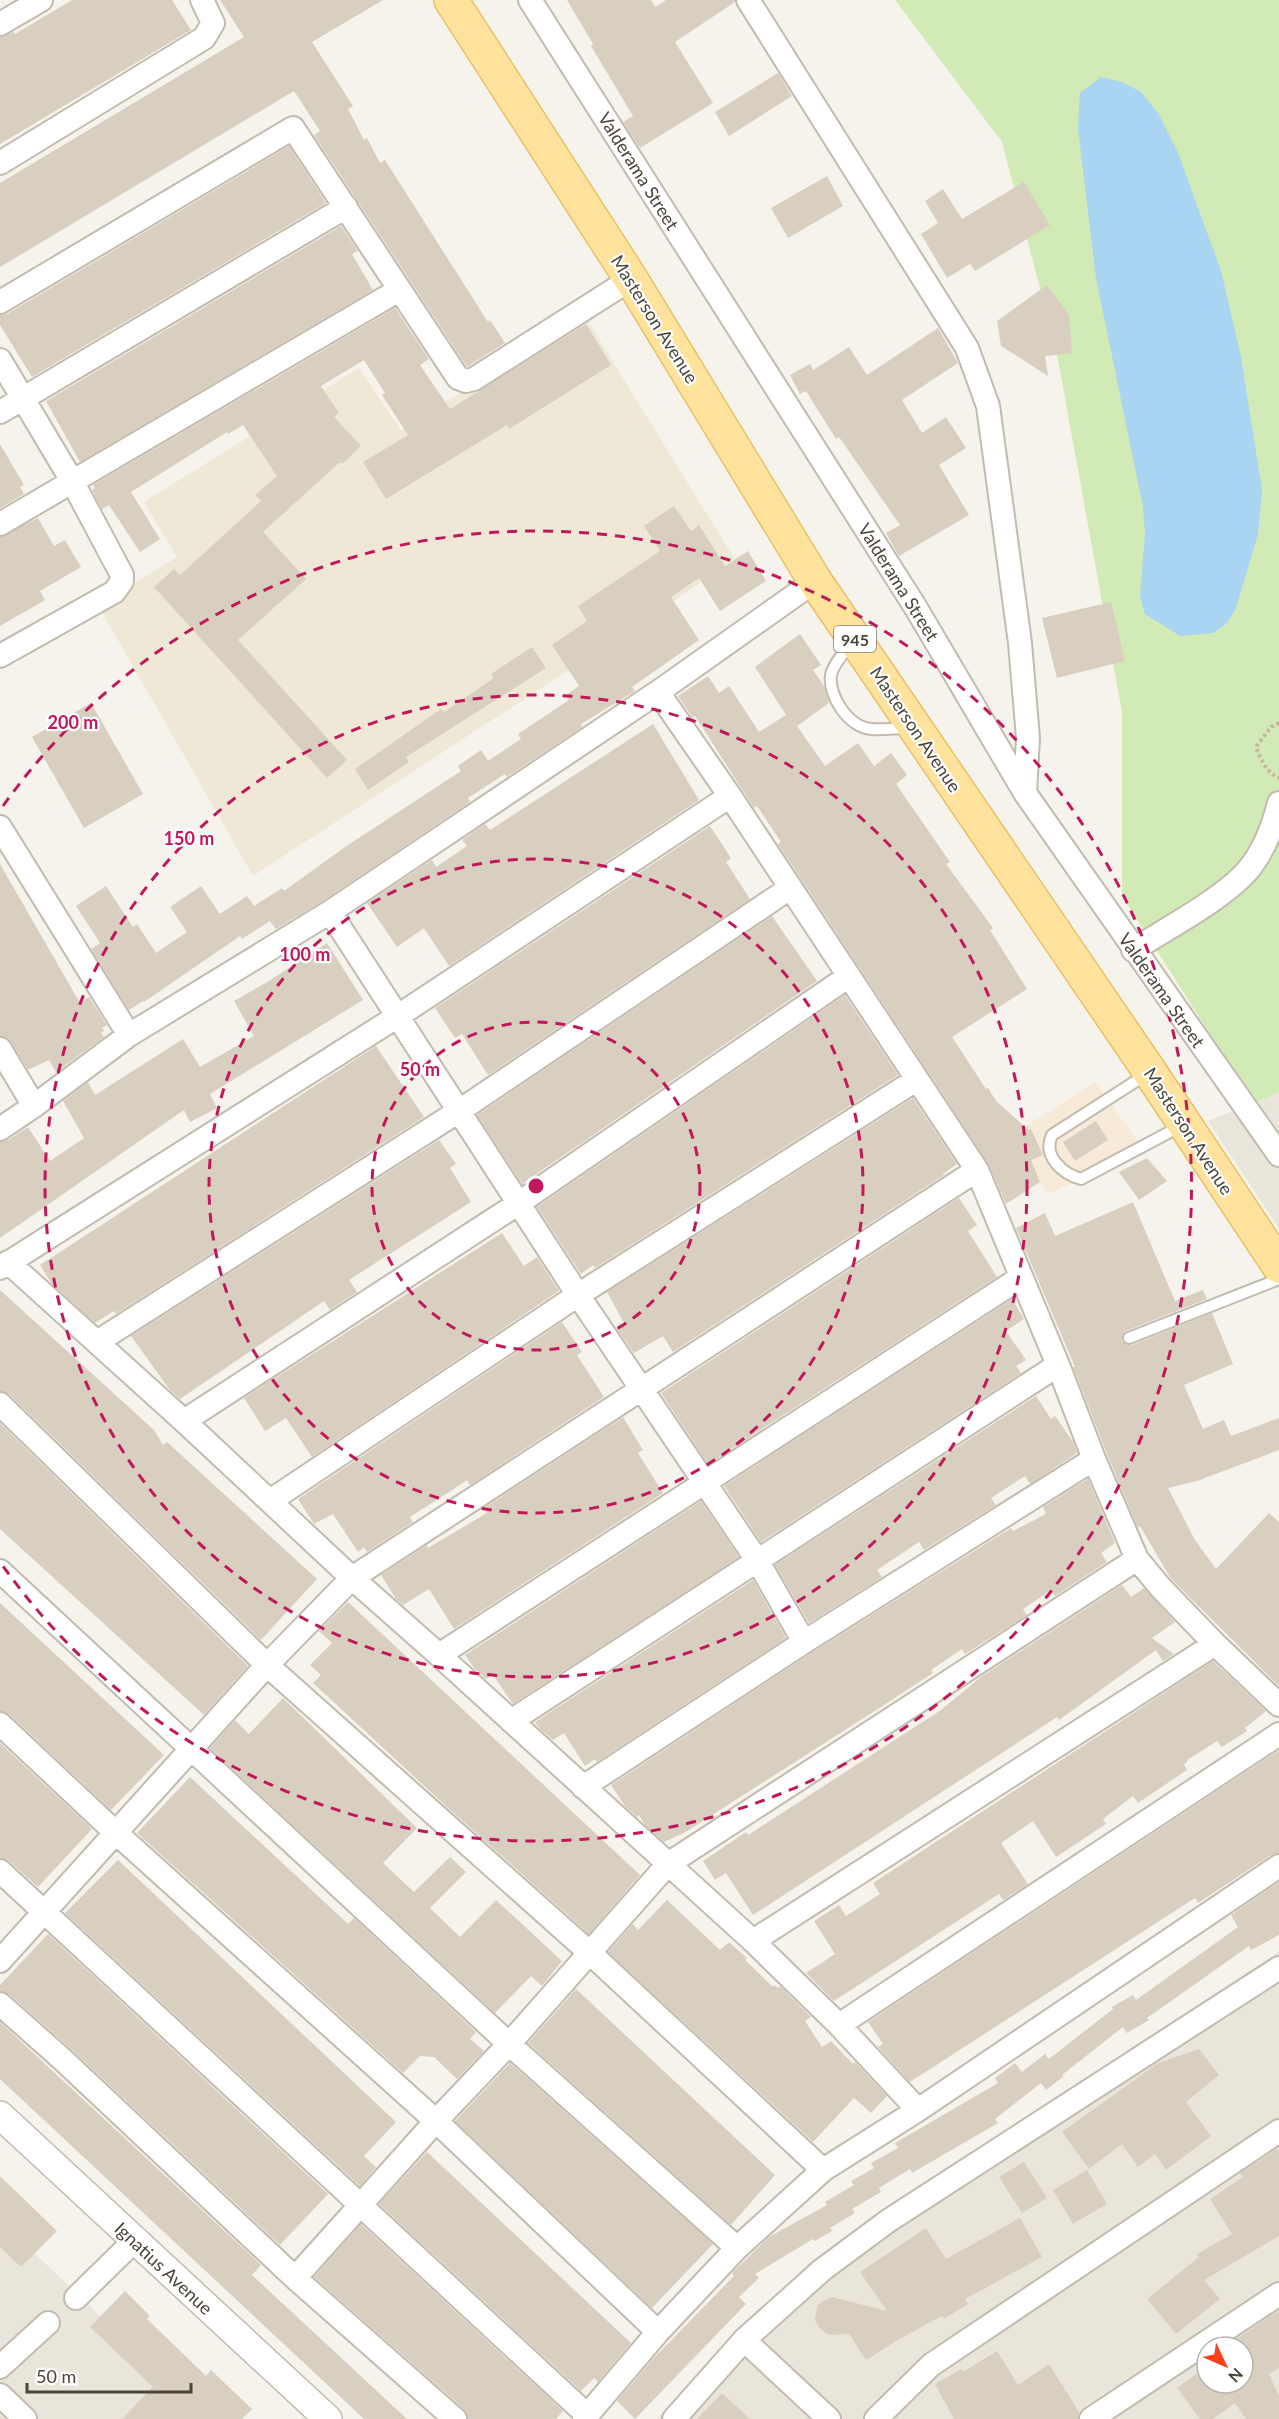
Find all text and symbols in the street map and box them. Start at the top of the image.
street label: Valderama Street [594,108,684,234]
street label: Masterson Avenue [607,251,703,387]
street label: Valderama Street [854,519,944,645]
road number: 945 [834,626,876,652]
street label: Masterson Avenue [866,662,966,796]
text: 200 m [48,711,98,733]
text: 150 m [164,827,214,849]
street label: Valderama Street [1114,929,1210,1052]
text: 100 m [280,943,330,965]
text: 50 m [400,1058,440,1080]
street label: Masterson Avenue [1140,1063,1238,1199]
centre of rings [526,1176,546,1196]
street label: Ignatius Avenue [111,2217,217,2319]
north arrow [1195,2335,1255,2395]
scale bar [27,2356,190,2394]
text: 50 m [36,2365,76,2387]
text: N [1225,2365,1247,2387]

